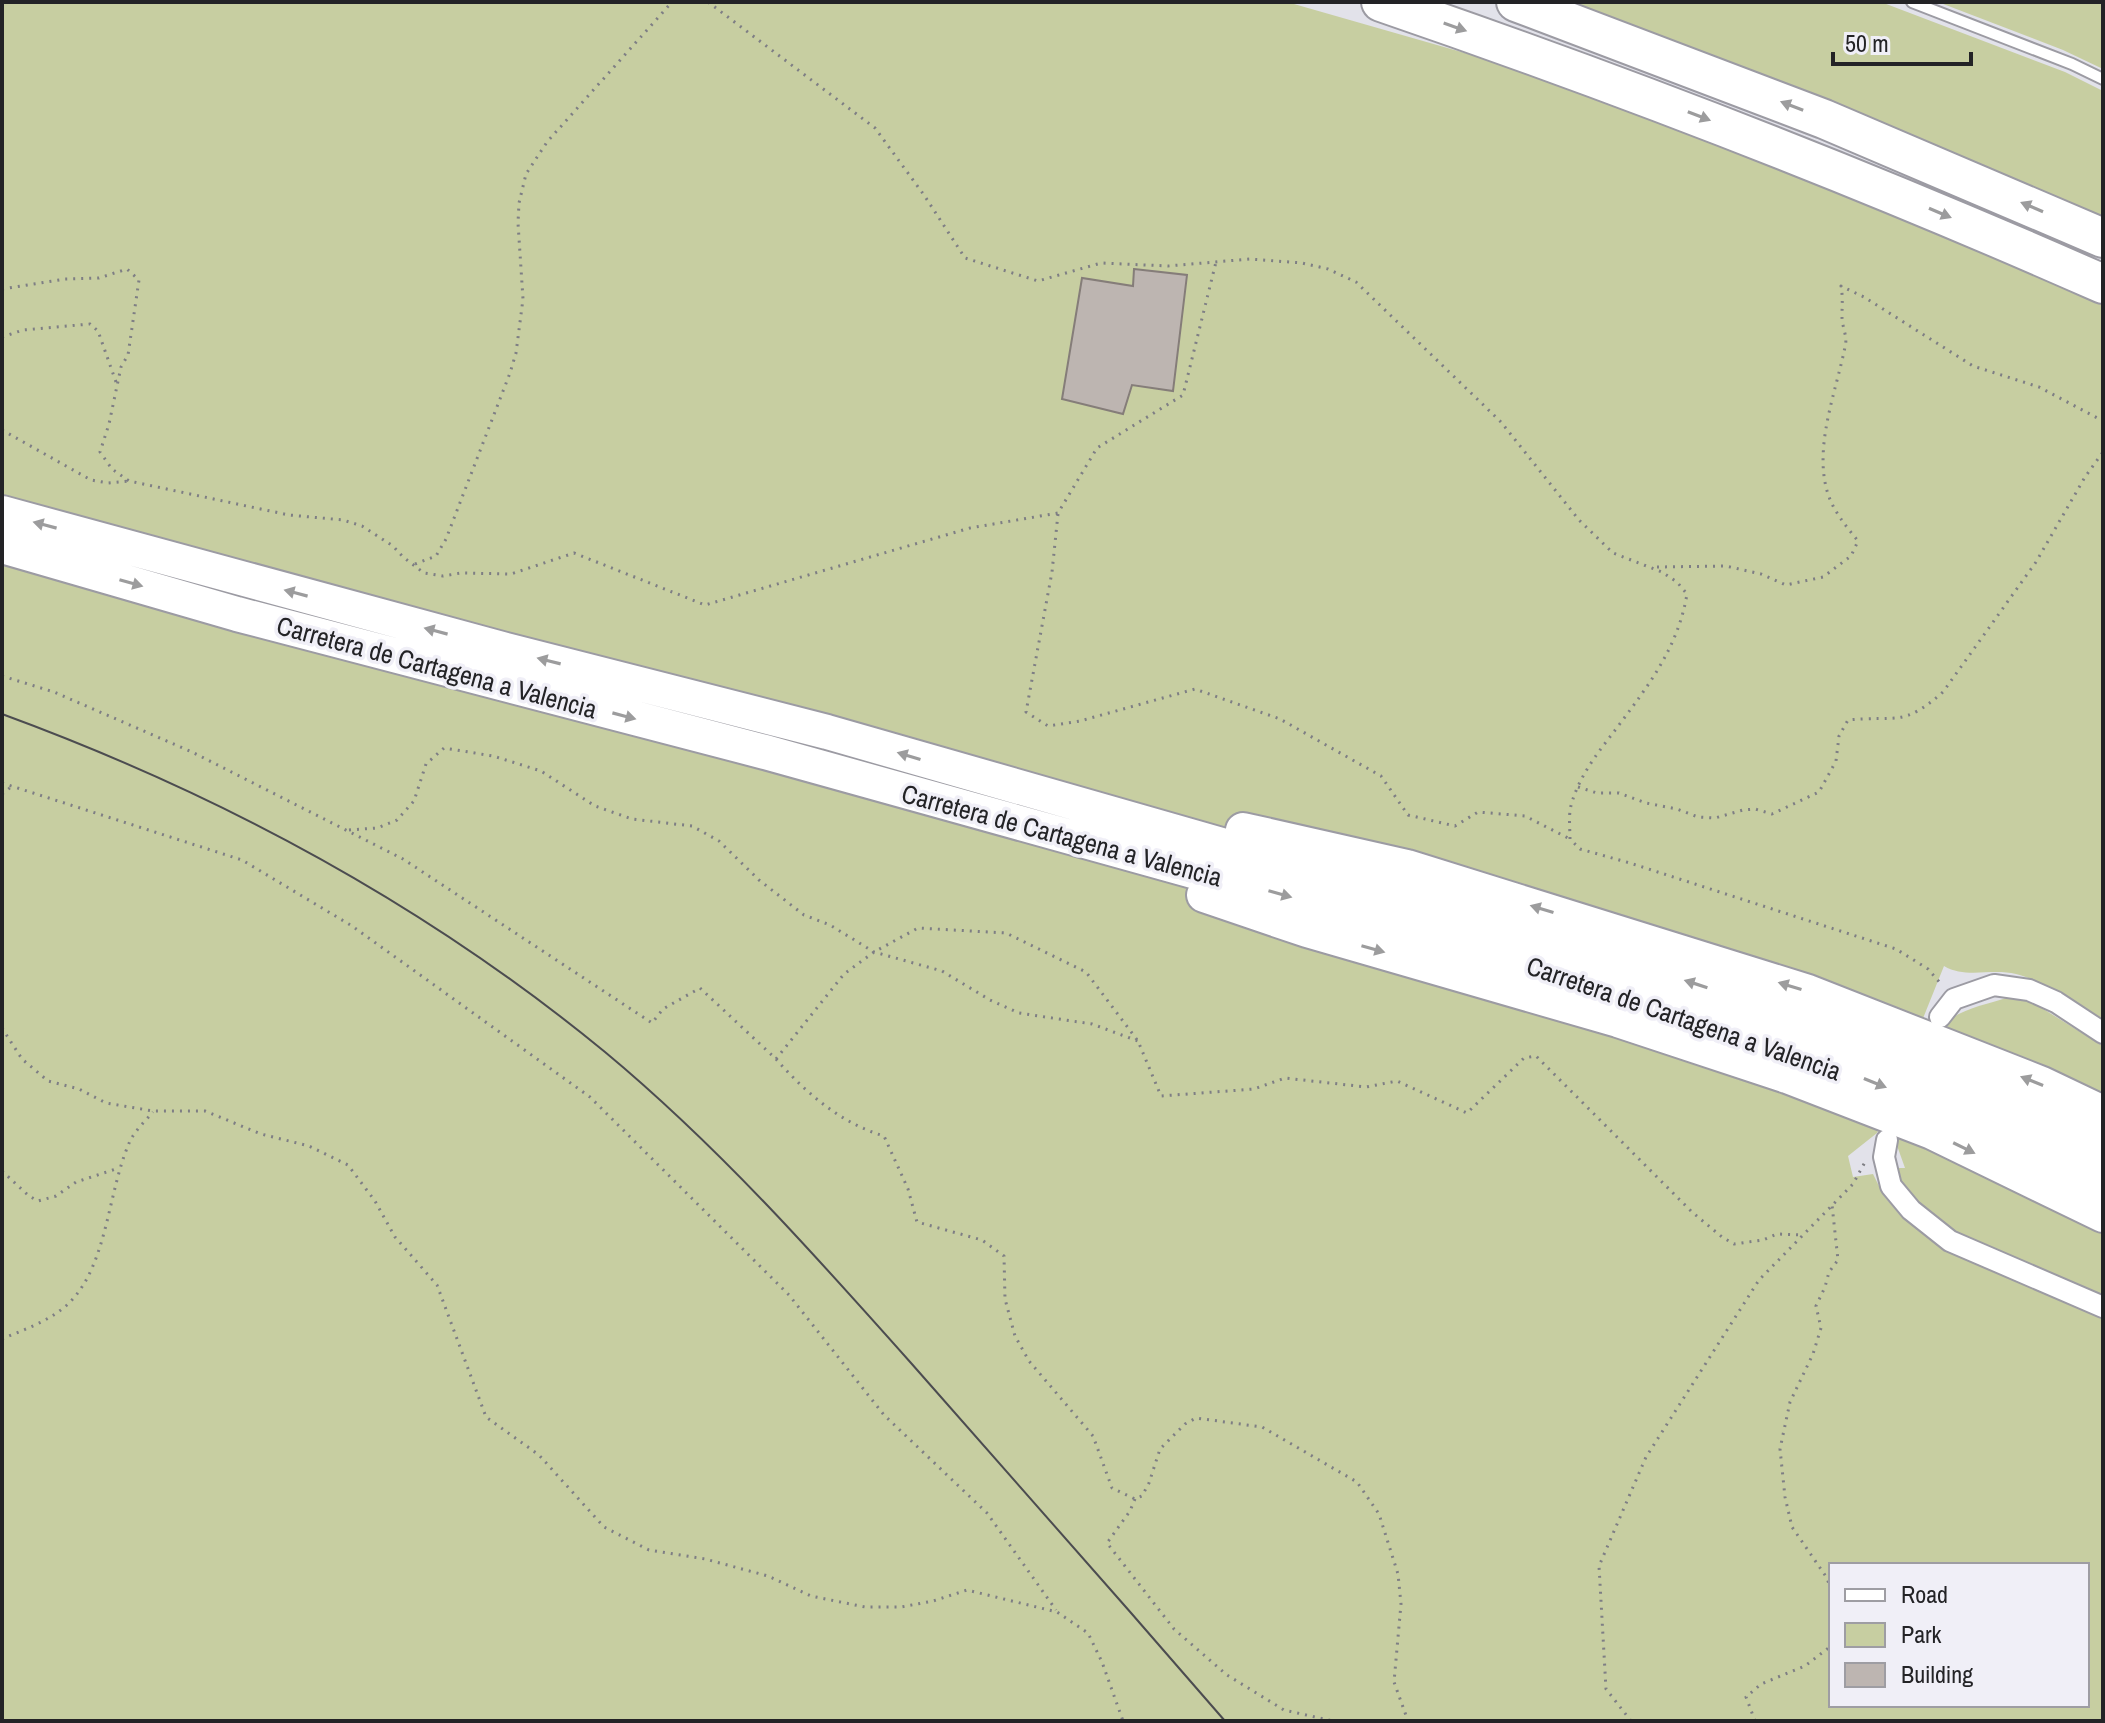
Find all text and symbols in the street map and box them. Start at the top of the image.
scale bar [1833,16,1971,66]
one-way arrow [1443,22,1467,34]
text: 50 m [1845,27,1889,59]
one-way arrow [1780,100,1804,113]
one-way arrow [1687,110,1711,123]
one-way arrow [2020,200,2044,213]
one-way arrow [1928,207,1952,220]
one-way arrow [33,518,58,530]
one-way arrow [119,577,143,590]
one-way arrow [284,586,309,598]
street label: Carretera de Cartagena a Valencia [273,607,601,727]
one-way arrow [424,624,448,637]
one-way arrow [536,655,561,667]
one-way arrow [613,710,637,723]
one-way arrow [896,749,920,762]
street label: Carretera de Cartagena a Valencia [898,775,1226,895]
one-way arrow [1269,888,1293,901]
one-way arrow [1529,902,1553,915]
one-way arrow [1361,943,1386,955]
street label: Carretera de Cartagena a Valencia [1522,948,1846,1088]
one-way arrow [1684,978,1708,990]
one-way arrow [1778,979,1802,992]
one-way arrow [2020,1074,2044,1087]
one-way arrow [1863,1077,1887,1090]
one-way arrow [1952,1141,1976,1155]
legend [1829,1563,2089,1707]
text: Road [1901,1578,1948,1610]
text: Park [1901,1618,1942,1650]
text: Building [1901,1658,1973,1690]

